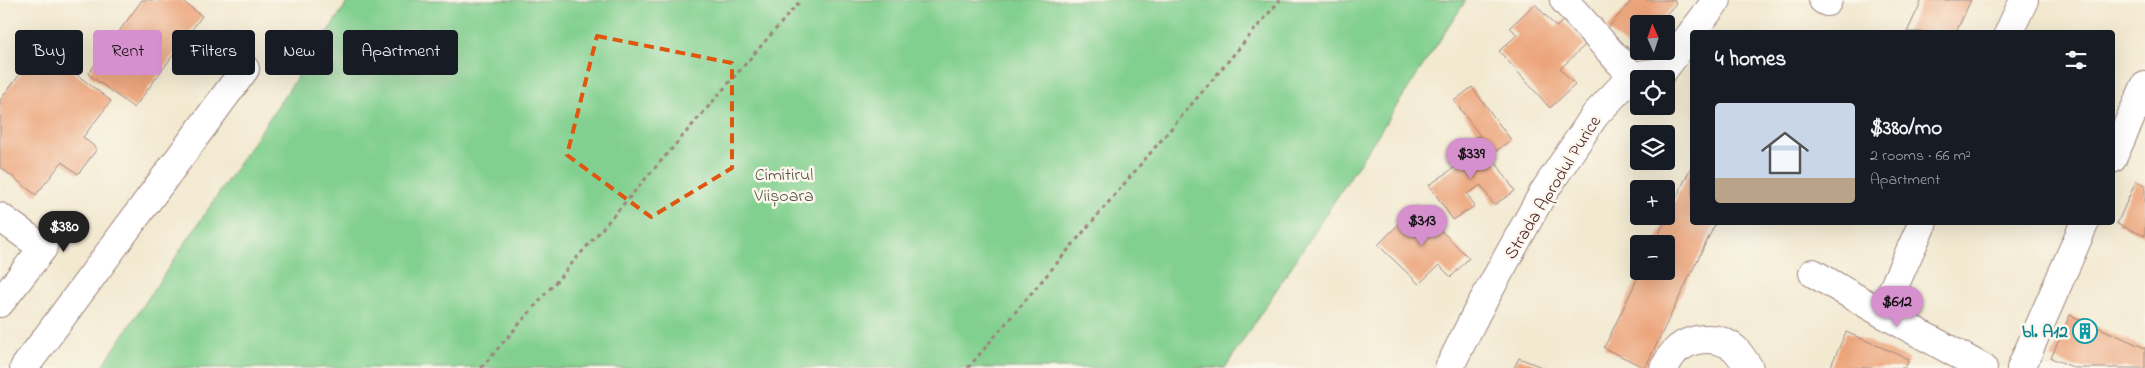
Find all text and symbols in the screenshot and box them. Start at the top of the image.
north arrow [1630,15,1675,60]
map controls [1630,15,1675,280]
chip: Buy [15,30,83,75]
chip: Rent [93,30,162,75]
chip: Filters [172,30,255,75]
chip: New [265,30,333,75]
chip: Apartment [343,30,458,75]
text: 4 homes [1715,45,1786,75]
icon: filters [2062,46,2090,74]
button: locate [1630,70,1675,115]
street label: Strada Aprodul Purice [1499,110,1609,265]
text: $380/mo [1870,114,1942,144]
icon: home [1755,123,1815,183]
button: layers [1630,125,1675,170]
pin: $339 [1441,138,1501,180]
text: $339 [1457,142,1485,166]
text: 2 rooms · 66 m² [1870,144,1971,168]
park label: Cimitirul Viișoara [753,163,814,210]
text: Apartment [1870,168,1940,192]
button: + [1630,180,1675,225]
pin: $313 [1392,204,1452,247]
text: $313 [1408,209,1436,233]
pin: $380 [34,210,94,253]
text: $380 [49,215,79,239]
button: − [1630,235,1675,280]
pin: $612 [1867,286,1927,328]
text: $612 [1882,290,1912,314]
building icon: bl. A12 [2072,318,2098,344]
place label: bl. A12 [2022,320,2068,346]

